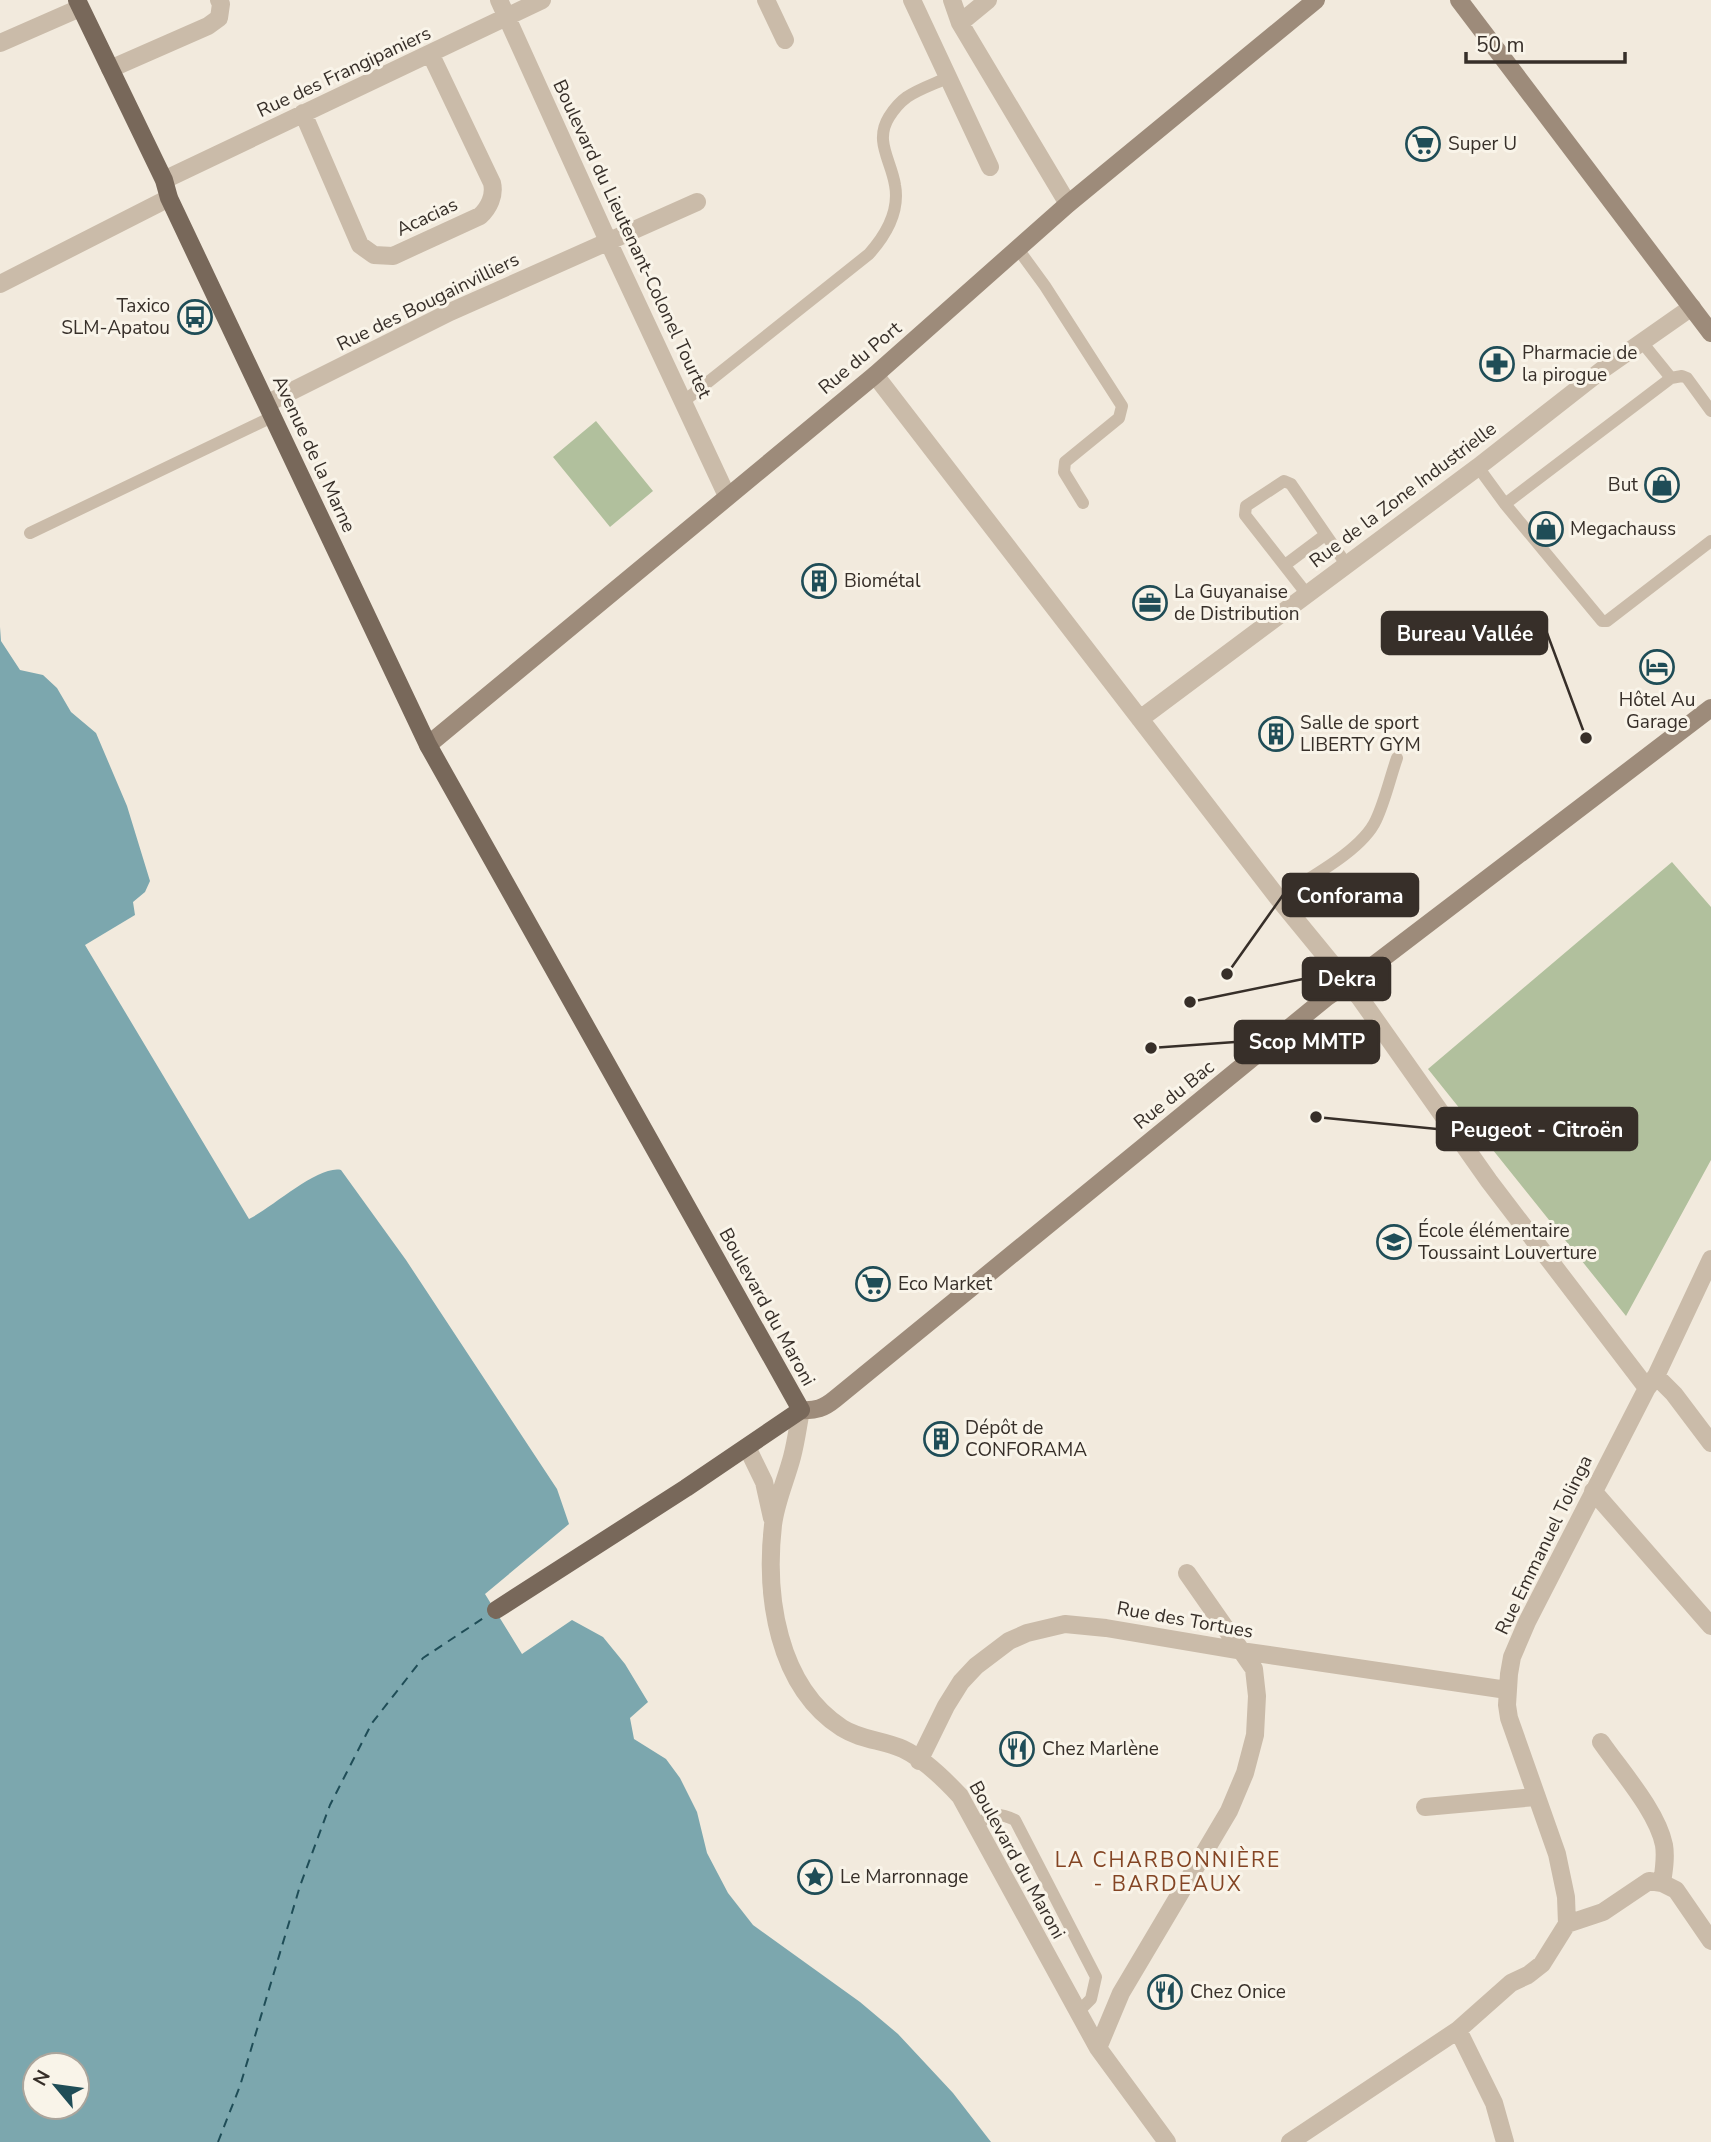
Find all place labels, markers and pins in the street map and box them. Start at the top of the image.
supermarket icon: Super U [1404,125,1442,163]
place label: Super U [1448,131,1517,157]
place label: Taxico SLM-Apatou [61,293,170,341]
bus stop icon: Taxico SLM-Apatou [176,298,214,336]
place label: Pharmacie de la pirogue [1522,340,1637,388]
pharmacy icon: Pharmacie de la pirogue [1478,345,1516,383]
shop icon: But [1643,466,1681,504]
place label: But [1608,472,1638,498]
shop icon: Megachauss [1527,510,1565,548]
place label: Megachauss [1570,516,1676,542]
building icon: Biométal [800,562,838,600]
place label: Biométal [844,568,921,594]
place label: La Guyanaise de Distribution [1174,579,1300,627]
office icon: La Guyanaise de Distribution [1131,584,1169,622]
callout: Bureau Vallée [1382,612,1547,654]
hotel icon: Hôtel Au Garage [1638,648,1676,686]
place label: Hôtel Au Garage [1619,687,1695,735]
place label: Salle de sport LIBERTY GYM [1300,710,1421,758]
building icon: Salle de sport LIBERTY GYM [1257,715,1295,753]
callout: Conforama [1283,874,1418,916]
callout: Dekra [1303,958,1390,1000]
callout: Scop MMTP [1235,1021,1379,1063]
callout: Peugeot - Citroën [1437,1108,1637,1150]
place label: École élémentaire Toussaint Louverture [1418,1218,1597,1266]
school or university icon: École élémentaire Toussaint Louverture [1375,1223,1413,1261]
supermarket icon: Eco Market [854,1265,892,1303]
place label: Eco Market [898,1271,993,1297]
place label: Dépôt de CONFORAMA [965,1415,1087,1463]
building icon: Dépôt de CONFORAMA [922,1420,960,1458]
restaurant icon: Chez Marlène [998,1730,1036,1768]
place label: Chez Marlène [1042,1736,1159,1762]
place icon: Le Marronnage [796,1858,834,1896]
place label: Le Marronnage [840,1864,968,1890]
restaurant icon: Chez Onice [1146,1973,1184,2011]
place label: Chez Onice [1190,1979,1286,2005]

